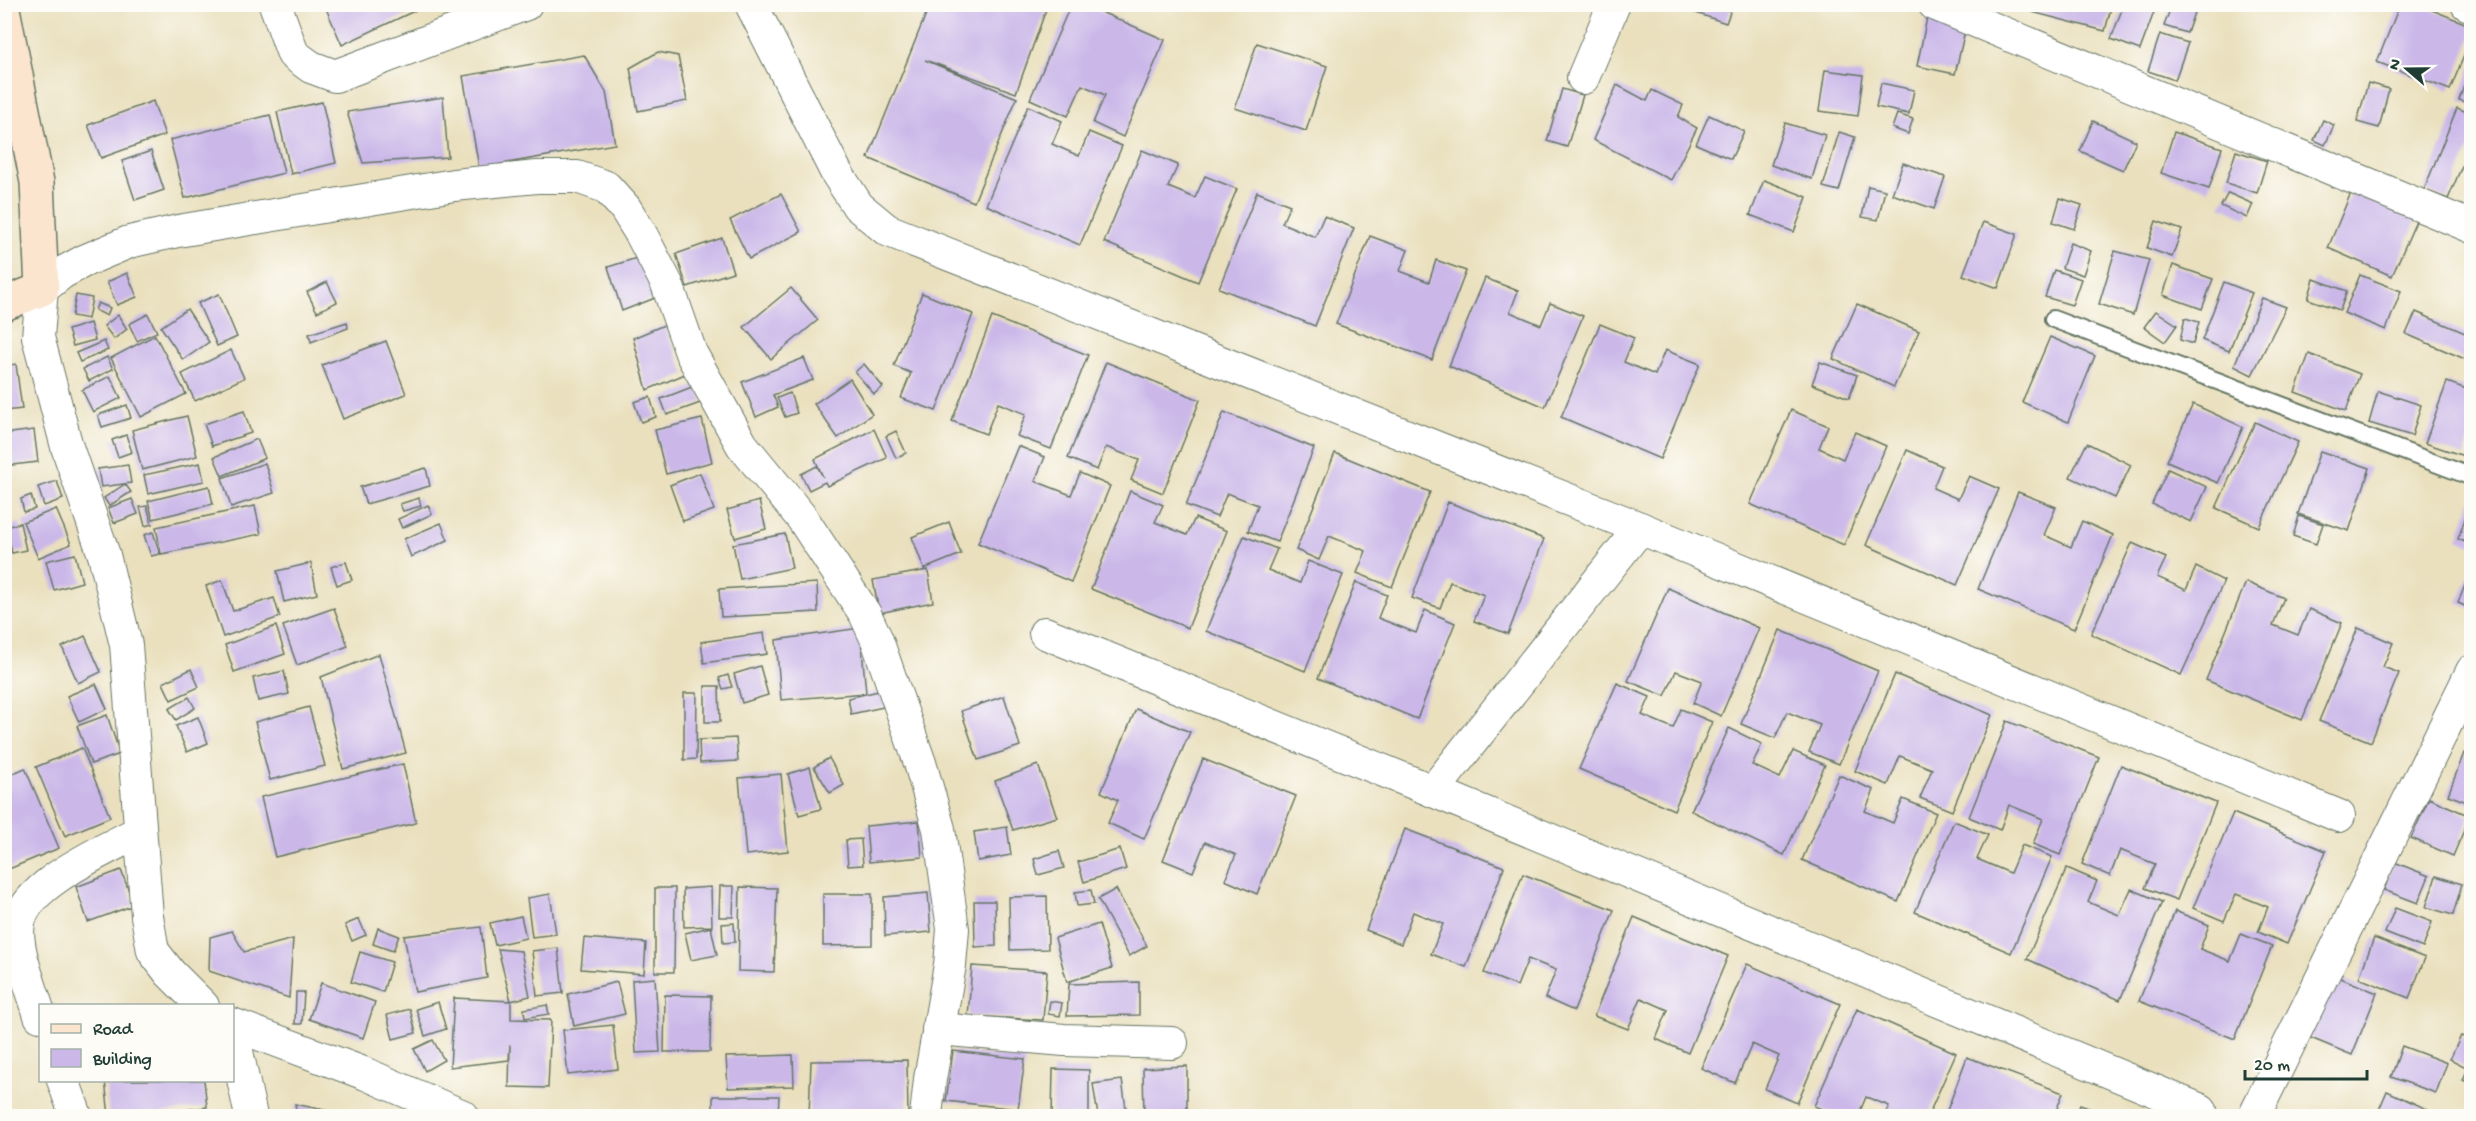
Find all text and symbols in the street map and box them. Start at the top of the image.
north arrow [2377,39,2437,99]
text: N [2385,56,2407,73]
legend [39,1004,234,1082]
text: Road [93,1020,134,1041]
scale bar [2245,1043,2366,1081]
text: Building [92,1050,152,1071]
text: 20 m [2254,1056,2290,1077]

